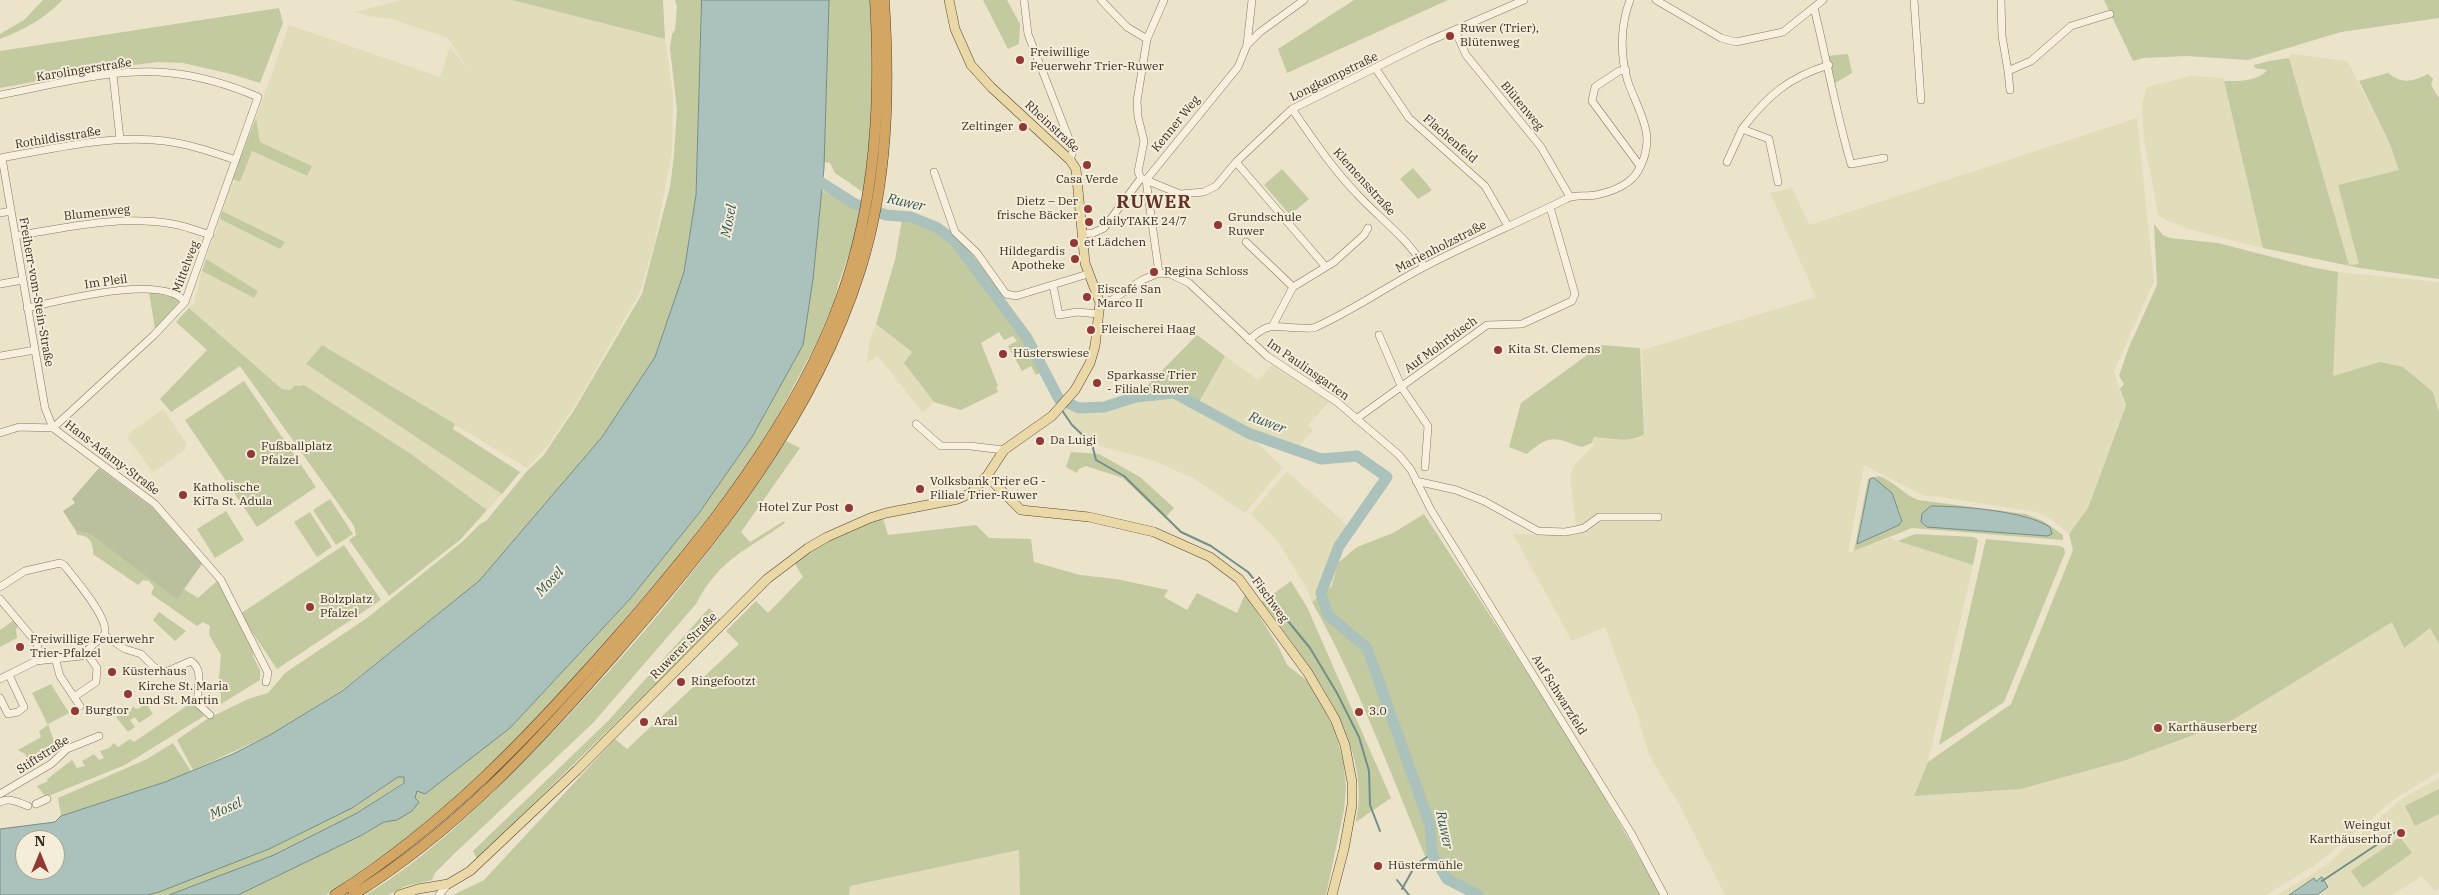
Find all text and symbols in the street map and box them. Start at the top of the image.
place label: Ruwer (Trier), Blütenweg [1460,22,1539,50]
marker: Ruwer (Trier), Blütenweg [1444,30,1456,42]
place label: Freiwillige Feuerwehr Trier-Ruwer [1030,46,1164,74]
street label: Longkampstraße [1288,49,1380,105]
marker: Freiwillige Feuerwehr Trier-Ruwer [1014,54,1026,66]
street label: Karolingerstraße [35,55,133,85]
street label: Blütenweg [1497,79,1547,133]
street label: Kenner Weg [1149,93,1203,155]
street label: Rheinstraße [1022,98,1082,156]
street label: Flachenfeld [1420,112,1480,166]
place label: Zeltinger [961,120,1013,134]
marker: Zeltinger [1017,121,1029,133]
street label: Rothildisstraße [14,124,102,152]
street label: Klemensstraße [1330,145,1398,219]
marker: Casa Verde [1081,159,1093,171]
place label: Casa Verde [1056,173,1118,187]
water label: Ruwer [885,190,927,216]
district label: RUWER [1116,192,1192,214]
place label: Dietz – Der frische Bäcker [997,195,1078,223]
street label: Blumenweg [63,202,131,224]
water label: Mosel [718,203,740,239]
marker: Dietz – Der frische Bäcker [1082,203,1094,215]
place label: Grundschule Ruwer [1228,211,1302,239]
place label: dailyTAKE 24/7 [1099,215,1187,229]
street label: Freiherr-vom-Stein-Straße [16,216,56,368]
marker: dailyTAKE 24/7 [1083,216,1095,228]
street label: Marienholzstraße [1393,218,1489,276]
marker: Grundschule Ruwer [1212,219,1224,231]
place label: et Lädchen [1084,236,1146,250]
marker: et Lädchen [1068,237,1080,249]
street label: Mittelweg [169,239,203,295]
place label: Hildegardis Apotheke [999,245,1065,273]
marker: Hildegardis Apotheke [1069,253,1081,265]
place label: Regina Schloss [1164,265,1248,279]
marker: Regina Schloss [1148,266,1160,278]
street label: Im Pleil [84,272,128,292]
place label: Eiscafé San Marco II [1097,283,1161,311]
marker: Eiscafé San Marco II [1081,291,1093,303]
street label: Auf Mohrbüsch [1402,314,1480,376]
place label: Fleischerei Haag [1101,323,1196,337]
marker: Fleischerei Haag [1085,324,1097,336]
street label: Im Paulinsgarten [1264,336,1352,404]
place label: Kita St. Clemens [1508,343,1600,357]
marker: Kita St. Clemens [1492,344,1504,356]
place label: Hüsterswiese [1013,347,1089,361]
marker: Hüsterswiese [997,348,1009,360]
place label: Sparkasse Trier - Filiale Ruwer [1107,369,1196,397]
marker: Sparkasse Trier - Filiale Ruwer [1091,377,1103,389]
water label: Ruwer [1246,408,1288,438]
street label: Hans-Adamy-Straße [62,418,162,498]
place label: Da Luigi [1050,434,1096,448]
marker: Da Luigi [1034,435,1046,447]
place label: Fußballplatz Pfalzel [261,440,332,468]
marker: Fußballplatz Pfalzel [245,448,257,460]
place label: Volksbank Trier eG - Filiale Trier-Ruwer [930,475,1046,503]
place label: Katholische KiTa St. Adula [193,481,272,509]
marker: Volksbank Trier eG - Filiale Trier-Ruwer [914,483,926,495]
marker: Katholische KiTa St. Adula [177,489,189,501]
place label: Hotel Zur Post [759,501,839,515]
marker: Hotel Zur Post [843,502,855,514]
water label: Mosel [532,564,568,600]
street label: Fischweg [1249,574,1291,626]
place label: Bolzplatz Pfalzel [320,593,372,621]
marker: Bolzplatz Pfalzel [304,601,316,613]
street label: Ruwerer Straße [648,610,720,682]
place label: Freiwillige Feuerwehr Trier-Pfalzel [30,633,154,661]
marker: Freiwillige Feuerwehr Trier-Pfalzel [14,641,26,653]
street label: Auf Schwarzfeld [1529,652,1589,738]
place label: Küsterhaus [122,665,187,679]
marker: Küsterhaus [106,666,118,678]
place label: Ringefootzt [691,675,756,689]
marker: Ringefootzt [675,676,687,688]
place label: Kirche St. Maria und St. Martin [138,680,229,708]
marker: Kirche St. Maria und St. Martin [122,688,134,700]
place label: Burgtor [85,704,129,718]
marker: Burgtor [69,705,81,717]
place label: 3.0 [1369,705,1387,719]
marker: 3.0 [1353,706,1365,718]
place label: Aral [654,715,678,729]
marker: Aral [638,716,650,728]
place label: Karthäuserberg [2168,721,2257,735]
marker: Karthäuserberg [2152,722,2164,734]
street label: Stiftstraße [14,733,72,777]
water label: Mosel [207,795,245,823]
water label: Ruwer [1432,809,1456,851]
place label: Weingut Karthäuserhof [2309,819,2391,847]
marker: Weingut Karthäuserhof [2395,827,2407,839]
north arrow [15,830,65,880]
text: N [34,832,46,850]
place label: Hüstermühle [1388,859,1463,873]
marker: Hüstermühle [1372,860,1384,872]

